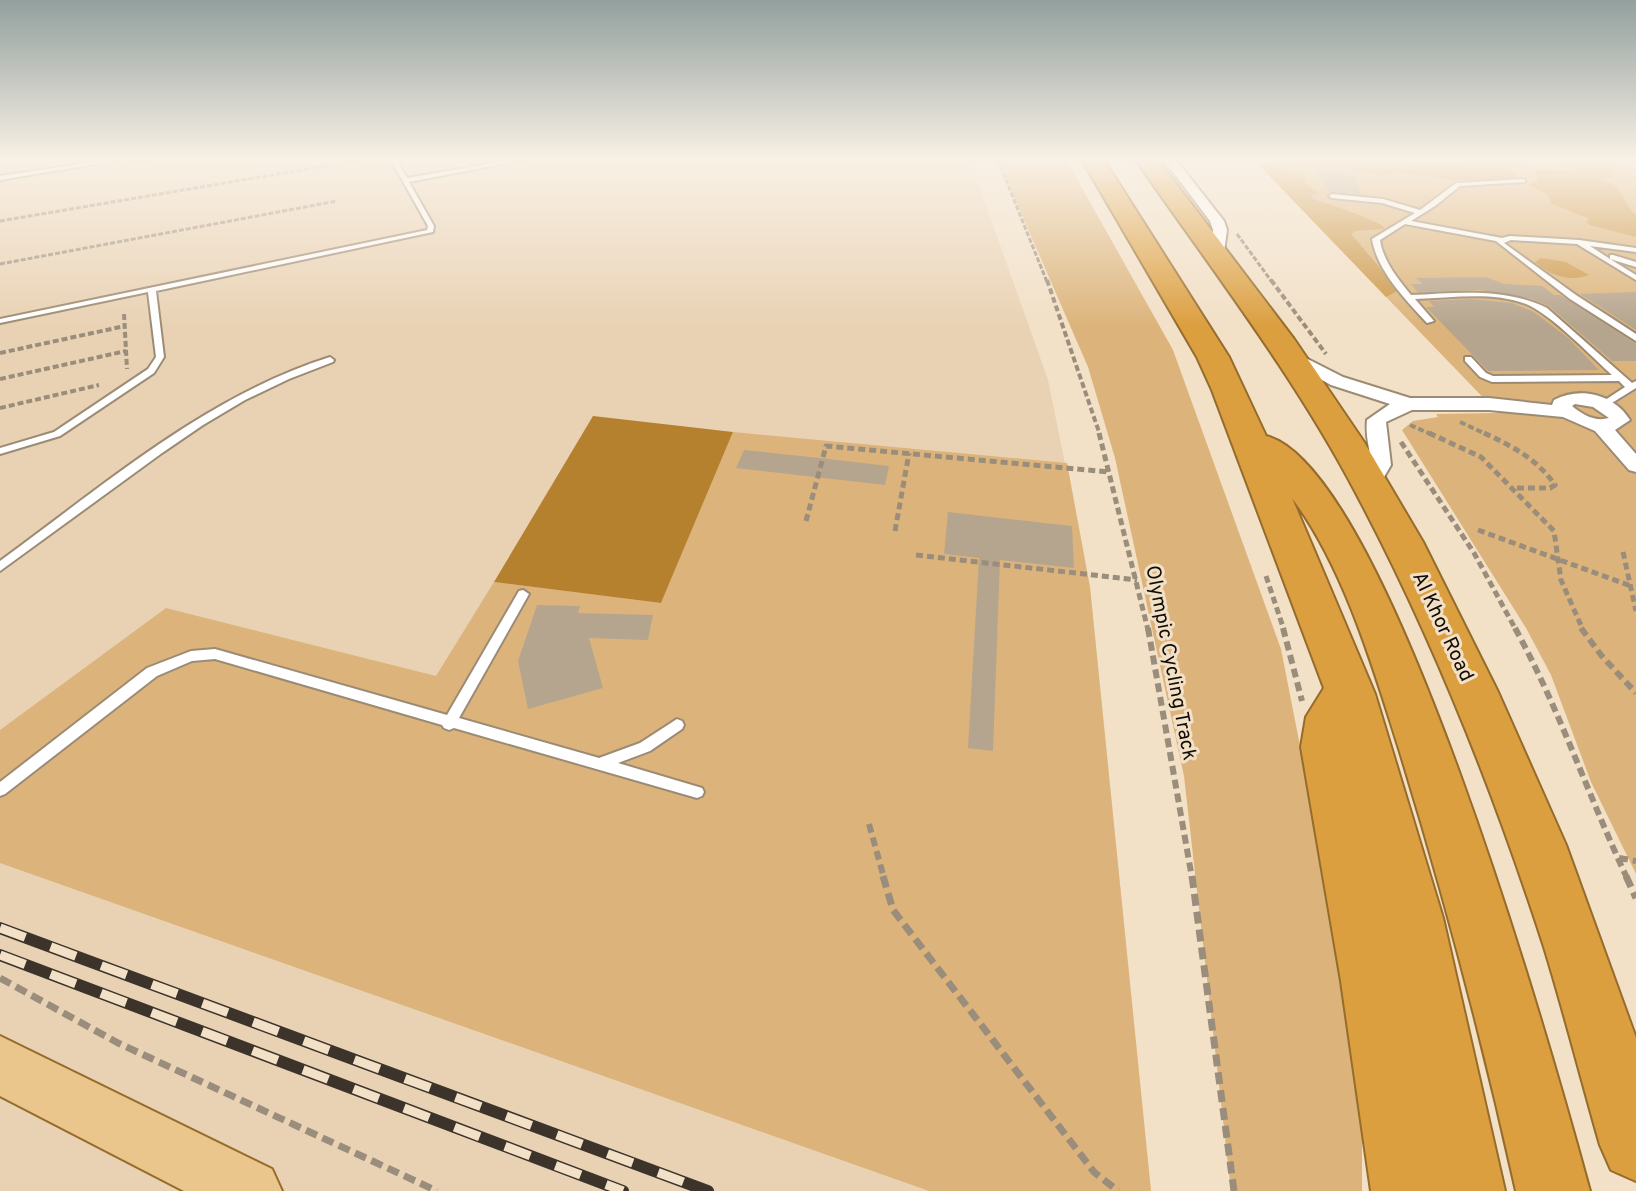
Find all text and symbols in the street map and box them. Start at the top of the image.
street label: Olympic Cycling Track [1138,563,1202,763]
street label: Al Khor Road [1405,568,1479,686]

